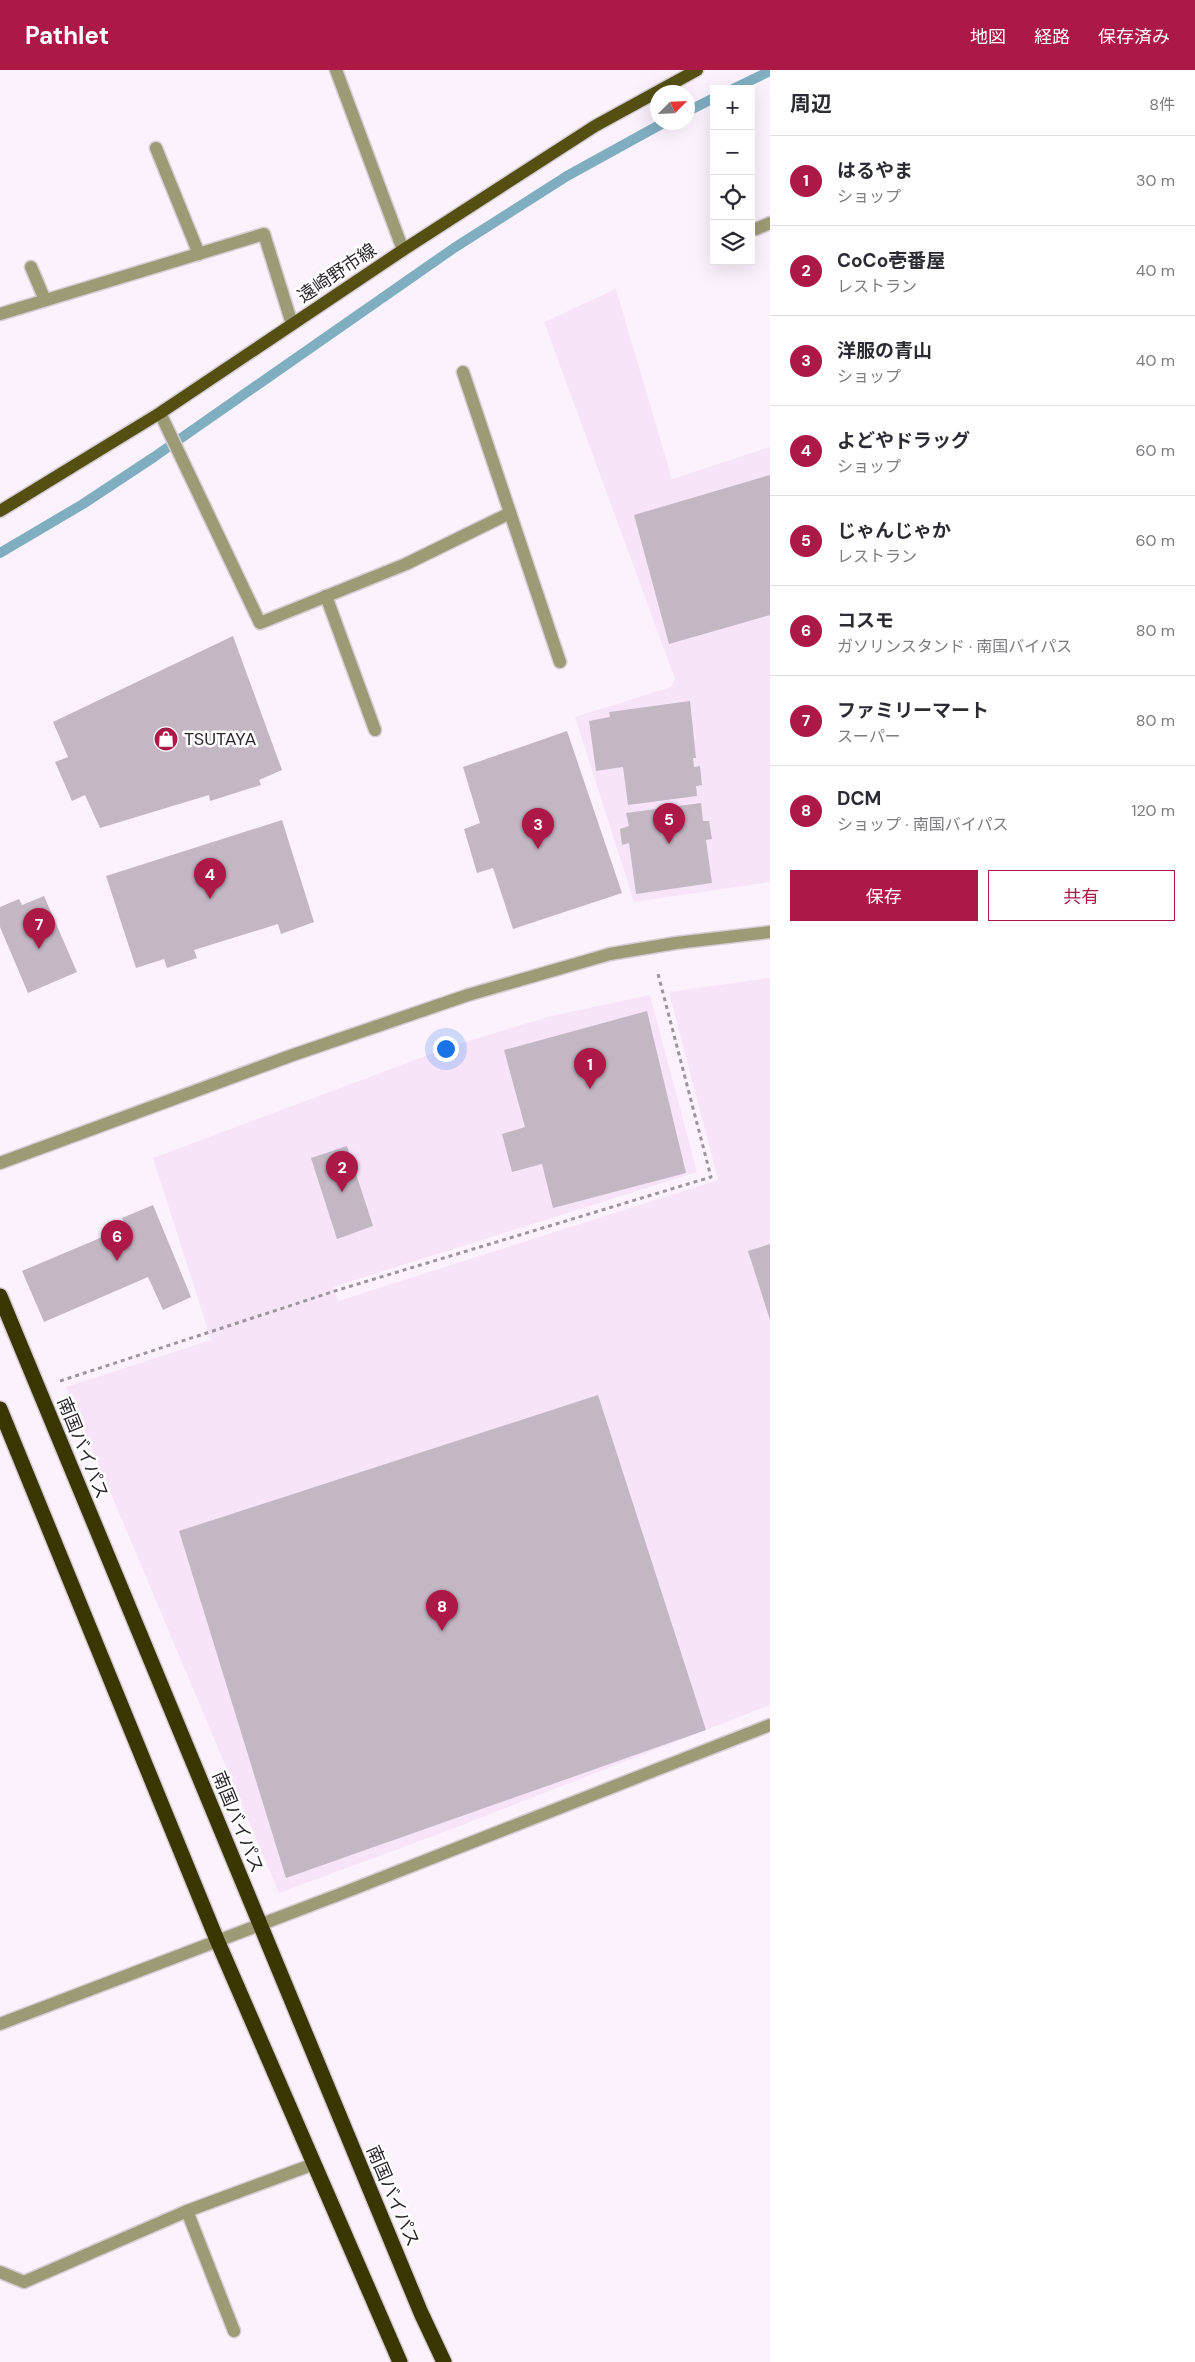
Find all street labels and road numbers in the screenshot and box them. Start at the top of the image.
street label: 遠崎野市線 [293,238,381,308]
street label: 南国バイパス [52,1394,114,1502]
street label: 南国バイパス [207,1768,269,1876]
street label: 南国バイパス [361,2142,425,2250]

